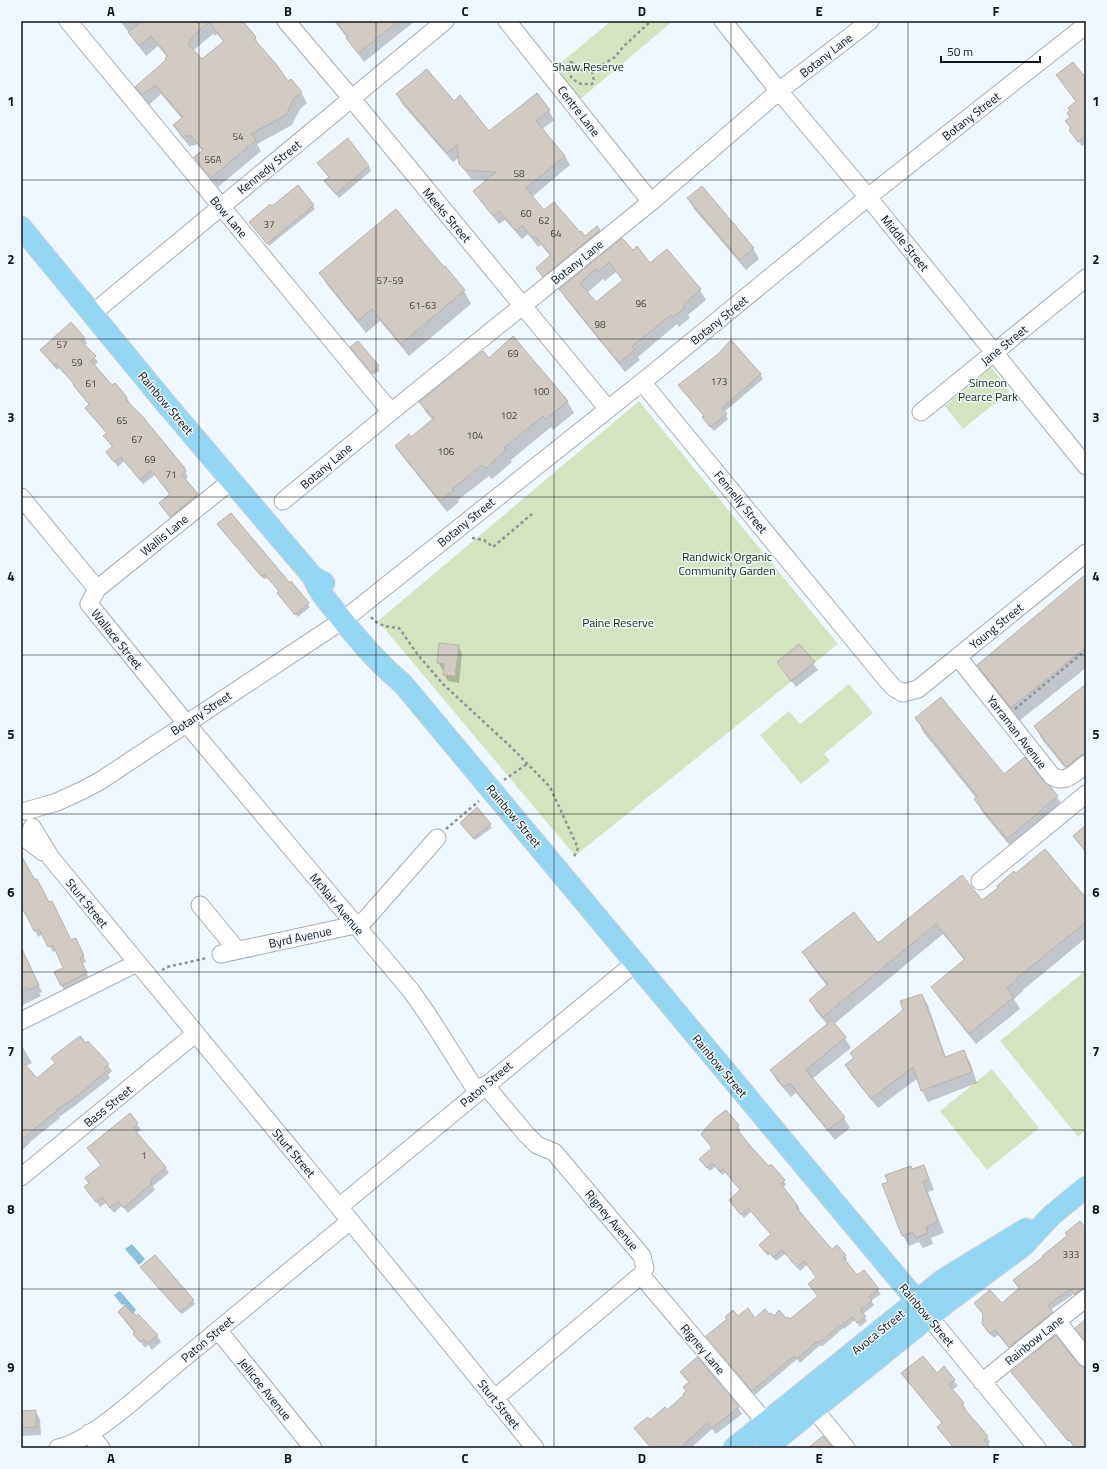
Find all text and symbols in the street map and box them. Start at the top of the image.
text: A [107,1,115,21]
text: B [284,1,292,21]
text: C [461,1,469,21]
text: D [638,1,646,21]
text: E [815,1,823,21]
text: F [993,1,1000,21]
street label: Botany Lane [795,28,857,82]
scale bar [941,38,1040,64]
text: 50 m [947,42,973,61]
park label: Shaw Reserve [552,57,624,76]
street label: Centre Lane [553,81,605,141]
street label: Botany Street [938,87,1005,145]
text: 1 [7,91,15,111]
text: 1 [1092,91,1100,111]
house number: 54 [232,129,244,144]
street label: Kennedy Street [233,135,306,199]
house number: 56A [204,152,222,167]
house number: 58 [513,166,525,181]
street label: Meeks Street [418,183,476,247]
street label: Bow Lane [206,192,252,242]
house number: 60 [520,206,532,221]
street label: Middle Street [876,211,934,276]
house number: 62 [538,213,550,228]
house number: 37 [263,217,275,232]
house number: 64 [550,226,562,241]
street label: Botany Lane [547,235,607,289]
text: 2 [7,249,15,269]
text: 2 [1092,249,1100,269]
house number: 57-59 [377,273,404,288]
street label: Botany Street [686,290,753,349]
house number: 96 [635,296,647,311]
house number: 61-63 [410,298,436,313]
house number: 98 [594,317,606,332]
street label: Jane Street [976,320,1032,370]
house number: 57 [56,337,68,352]
house number: 69 [507,346,519,361]
house number: 59 [71,355,83,370]
street label: Rainbow Street [134,367,199,439]
park label: Simeon Pearce Park [958,373,1018,406]
house number: 173 [711,374,727,389]
house number: 61 [85,376,97,391]
house number: 100 [533,384,550,399]
text: 3 [7,407,15,427]
text: 3 [1092,407,1100,427]
house number: 102 [501,408,517,423]
house number: 65 [116,413,128,428]
house number: 104 [467,428,484,443]
house number: 67 [131,432,143,447]
street label: Botany Lane [296,438,356,494]
house number: 106 [438,444,455,459]
house number: 69 [144,452,156,467]
street label: Fennelly Street [710,466,773,538]
house number: 71 [165,467,177,482]
street label: Botany Street [433,492,500,551]
street label: Wallis Lane [136,510,192,560]
park label: Randwick Organic Community Garden [678,547,776,580]
text: 4 [7,566,15,586]
text: 4 [1092,566,1100,586]
street label: Young Street [965,598,1028,654]
street label: Wallace Street [87,605,148,674]
park label: Paine Reserve [582,613,654,632]
street label: Botany Street [167,686,236,740]
street label: Yarraman Avenue [982,691,1052,773]
text: 5 [7,724,15,744]
text: 5 [1092,724,1100,744]
street label: Rainbow Street [482,780,547,852]
street label: McNair Avenue [305,869,369,939]
street label: Sturt Street [61,874,113,932]
text: 6 [7,882,15,902]
text: 6 [1092,882,1100,902]
street label: Byrd Avenue [267,921,333,953]
street label: Rainbow Street [688,1030,753,1102]
text: 7 [7,1041,15,1061]
text: 7 [1092,1041,1100,1061]
street label: Paton Street [456,1056,517,1112]
street label: Bass Street [79,1080,137,1132]
street label: Sturt Street [268,1124,321,1182]
house number: 1 [141,1148,147,1163]
street label: Rigney Avenue [581,1185,643,1255]
text: 8 [7,1199,15,1219]
text: 8 [1092,1199,1100,1219]
house number: 333 [1063,1247,1079,1262]
street label: Rainbow Street [895,1279,960,1351]
street label: Avoca Street [847,1304,909,1359]
street label: Rainbow Lane [1000,1310,1068,1370]
street label: Paton Street [177,1311,238,1367]
street label: Rigney Lane [676,1319,730,1379]
street label: Jellicoe Avenue [234,1354,296,1424]
text: 9 [7,1357,15,1377]
text: 9 [1092,1357,1100,1377]
street label: Sturt Street [473,1375,525,1433]
text: A [107,1448,115,1468]
text: B [284,1448,292,1468]
text: C [461,1448,469,1468]
text: D [638,1448,646,1468]
text: E [815,1448,823,1468]
text: F [993,1448,1000,1468]

